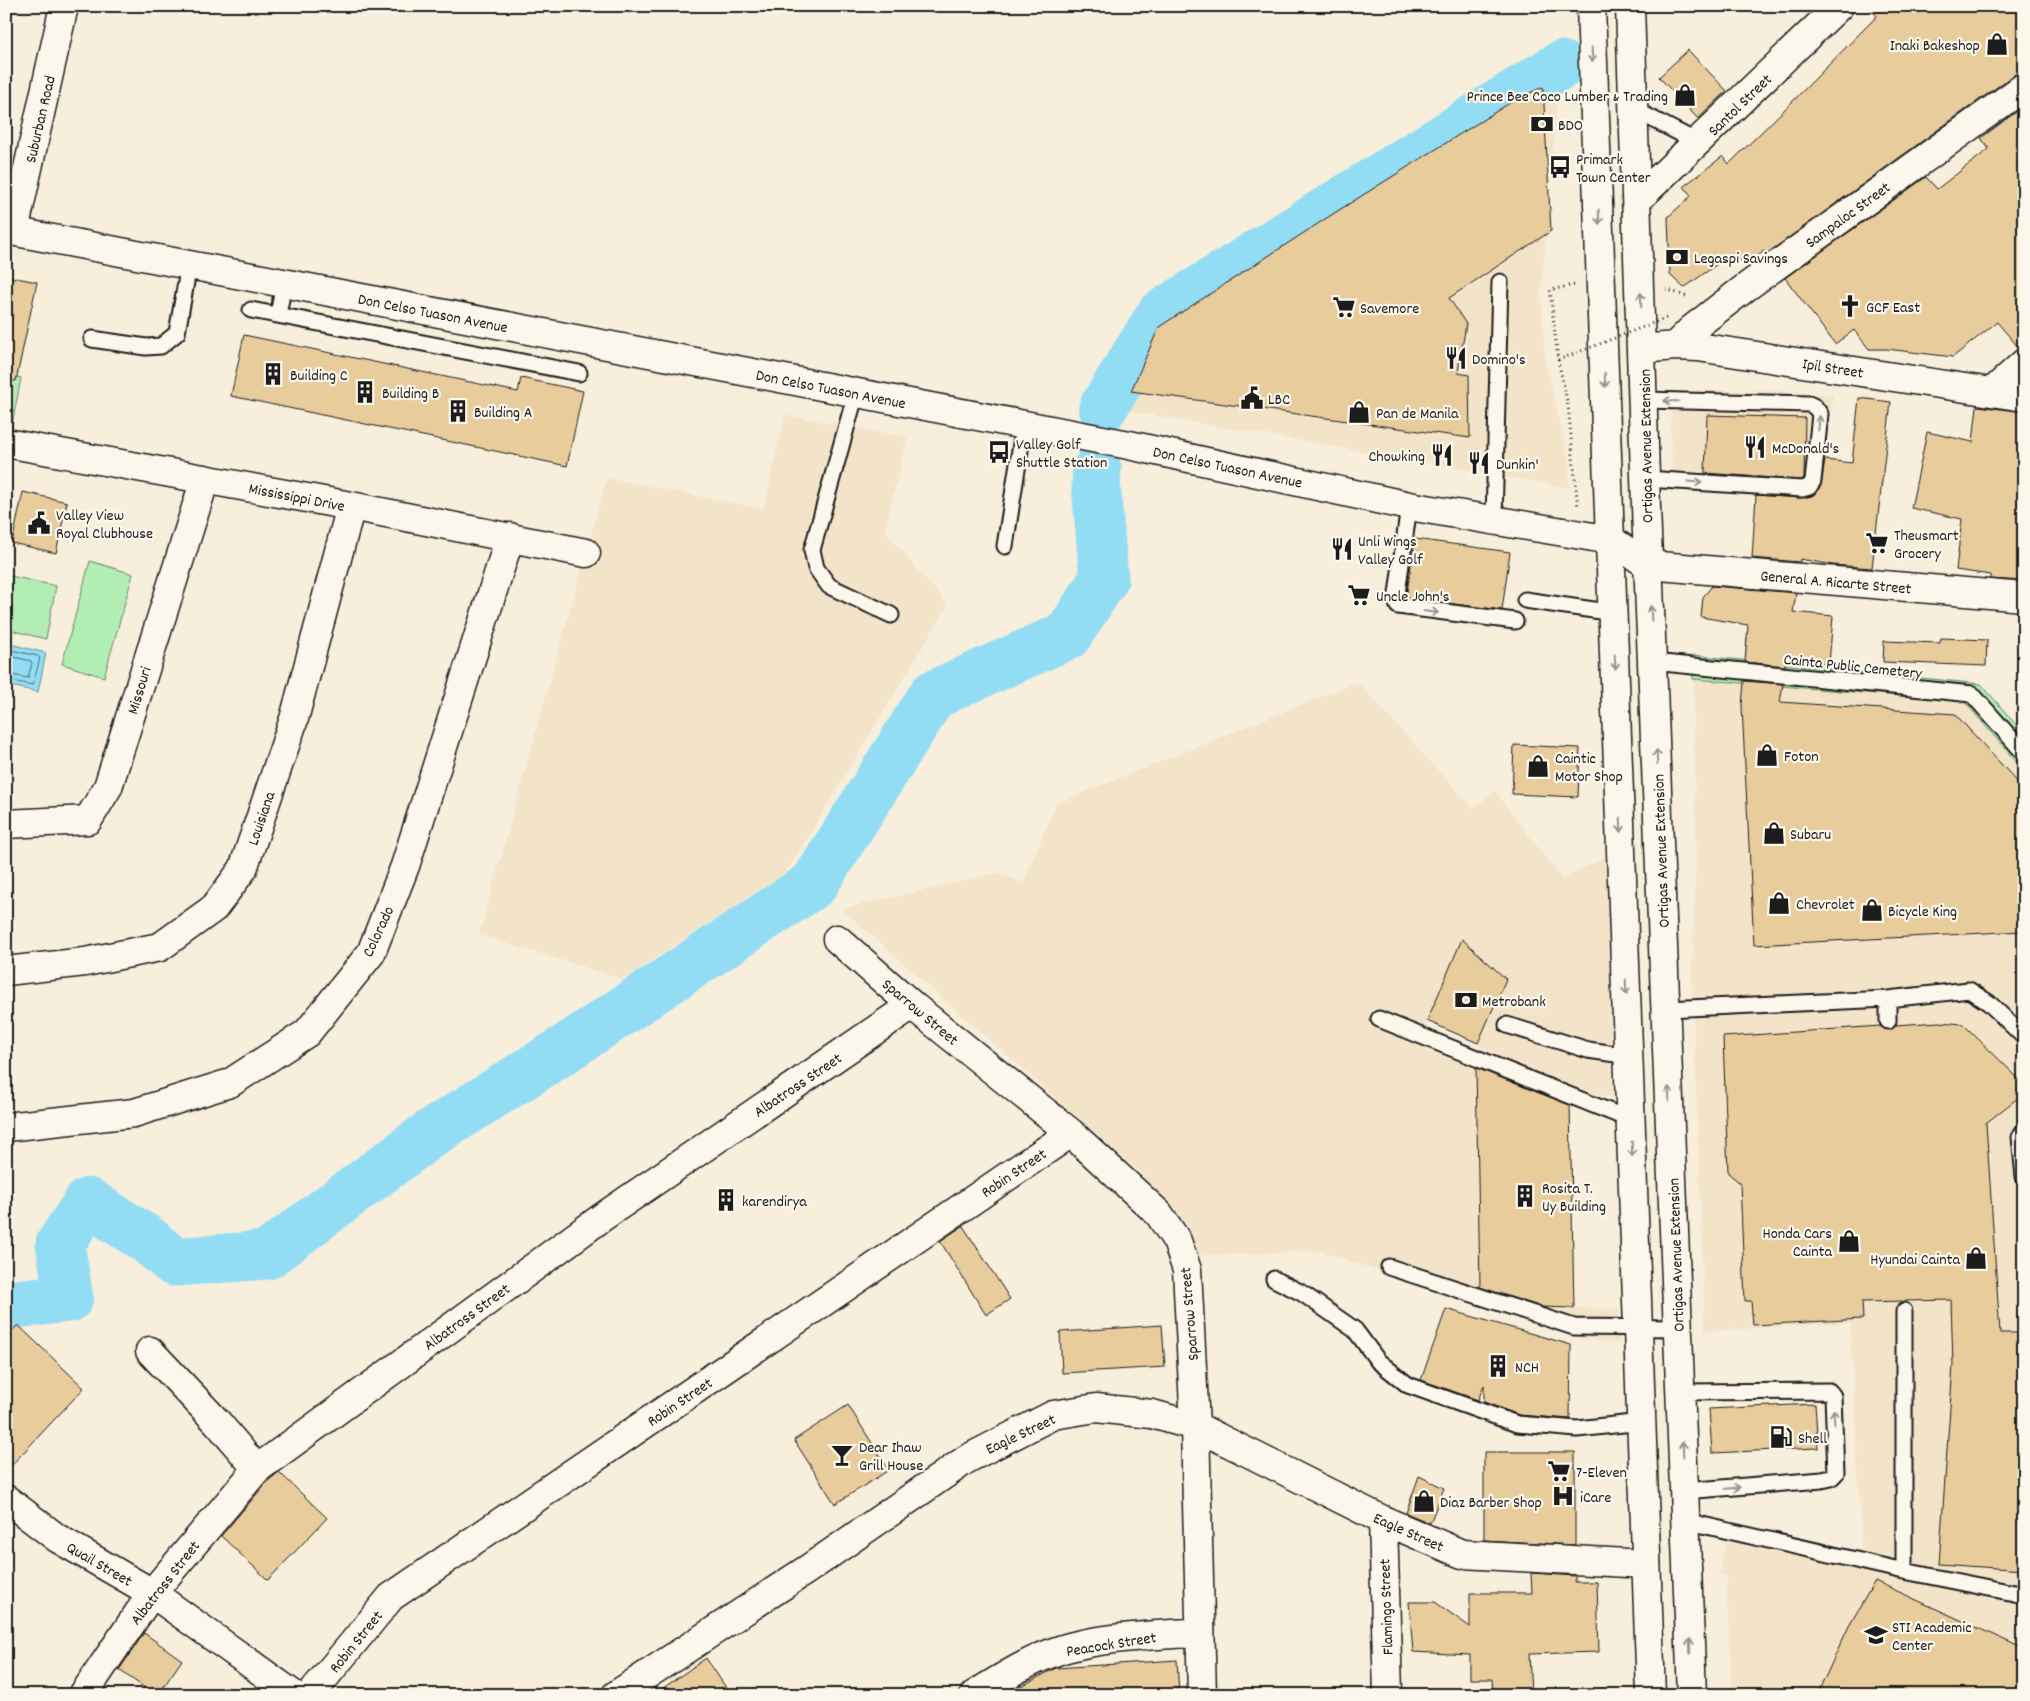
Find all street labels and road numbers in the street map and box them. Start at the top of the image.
street label: Santol Street [1703,69,1778,142]
street label: Suburban Road [20,74,63,166]
street label: Sampaloc Street [1801,177,1896,255]
street label: Don Celso Tuason Avenue [356,289,509,340]
street label: Ipil Street [1800,353,1865,386]
street label: Don Celso Tuason Avenue [754,365,907,416]
street label: Ortigas Avenue Extension [1635,369,1660,523]
street label: Don Celso Tuason Avenue [1151,441,1304,496]
street label: Mississippi Drive [247,478,346,519]
street label: General A. Ricarte Street [1759,565,1912,602]
street label: Cainta Public Cemetery [1782,649,1924,686]
street label: Missouri [122,664,159,717]
street label: Ortigas Avenue Extension [1648,774,1677,928]
street label: Louisiana [242,788,282,849]
street label: Colorado [357,903,401,961]
street label: Sparrow Street [876,974,963,1052]
street label: Albatross Street [750,1048,847,1124]
street label: Robin Street [977,1144,1052,1204]
street label: Ortigas Avenue Extension [1663,1178,1692,1332]
street label: Sparrow Street [1175,1266,1206,1361]
street label: Albatross Street [419,1279,516,1357]
street label: Robin Street [643,1373,718,1433]
street label: Eagle Street [982,1409,1060,1462]
street label: Eagle Street [1369,1507,1447,1559]
street label: Albatross Street [126,1536,206,1631]
street label: Quail Street [61,1537,136,1593]
street label: Flamingo Street [1374,1558,1401,1656]
street label: Robin Street [324,1606,389,1679]
street label: Peacock Street [1065,1627,1158,1664]

